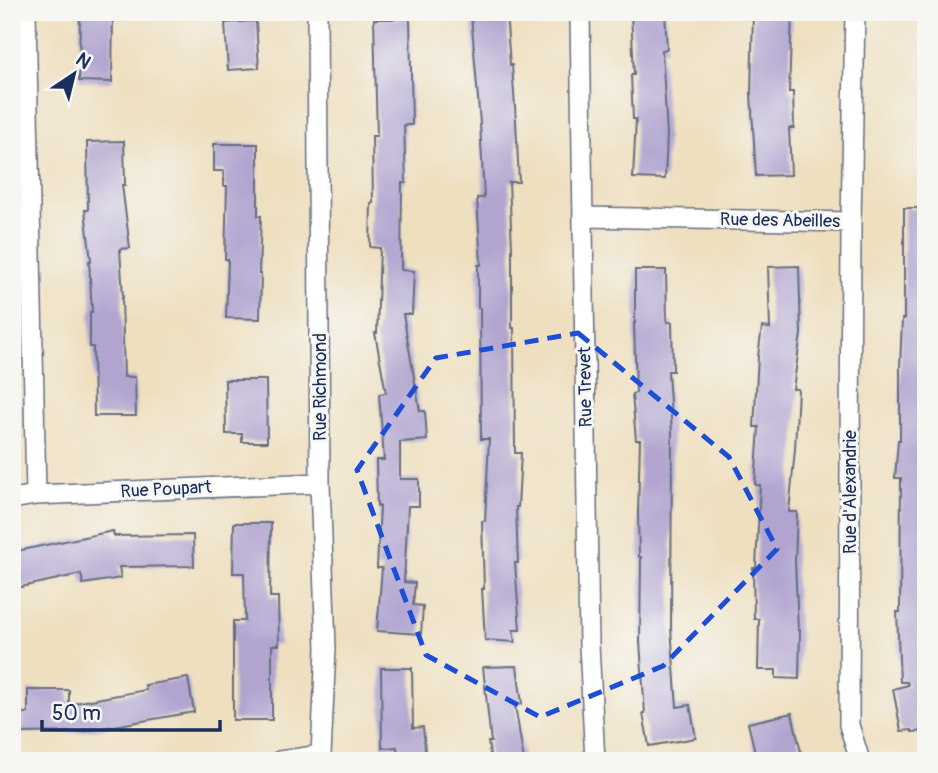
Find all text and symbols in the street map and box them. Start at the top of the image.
north arrow [38,38,108,108]
text: N [71,47,95,74]
street label: Rue des Abeilles [720,208,840,233]
street label: Rue Richmond [309,333,332,441]
street label: Rue Trevet [573,346,598,428]
street label: Rue d'Alexandrie [839,430,862,554]
street label: Rue Poupart [120,476,213,503]
scale bar [42,689,220,733]
text: 50 m [52,700,101,727]

